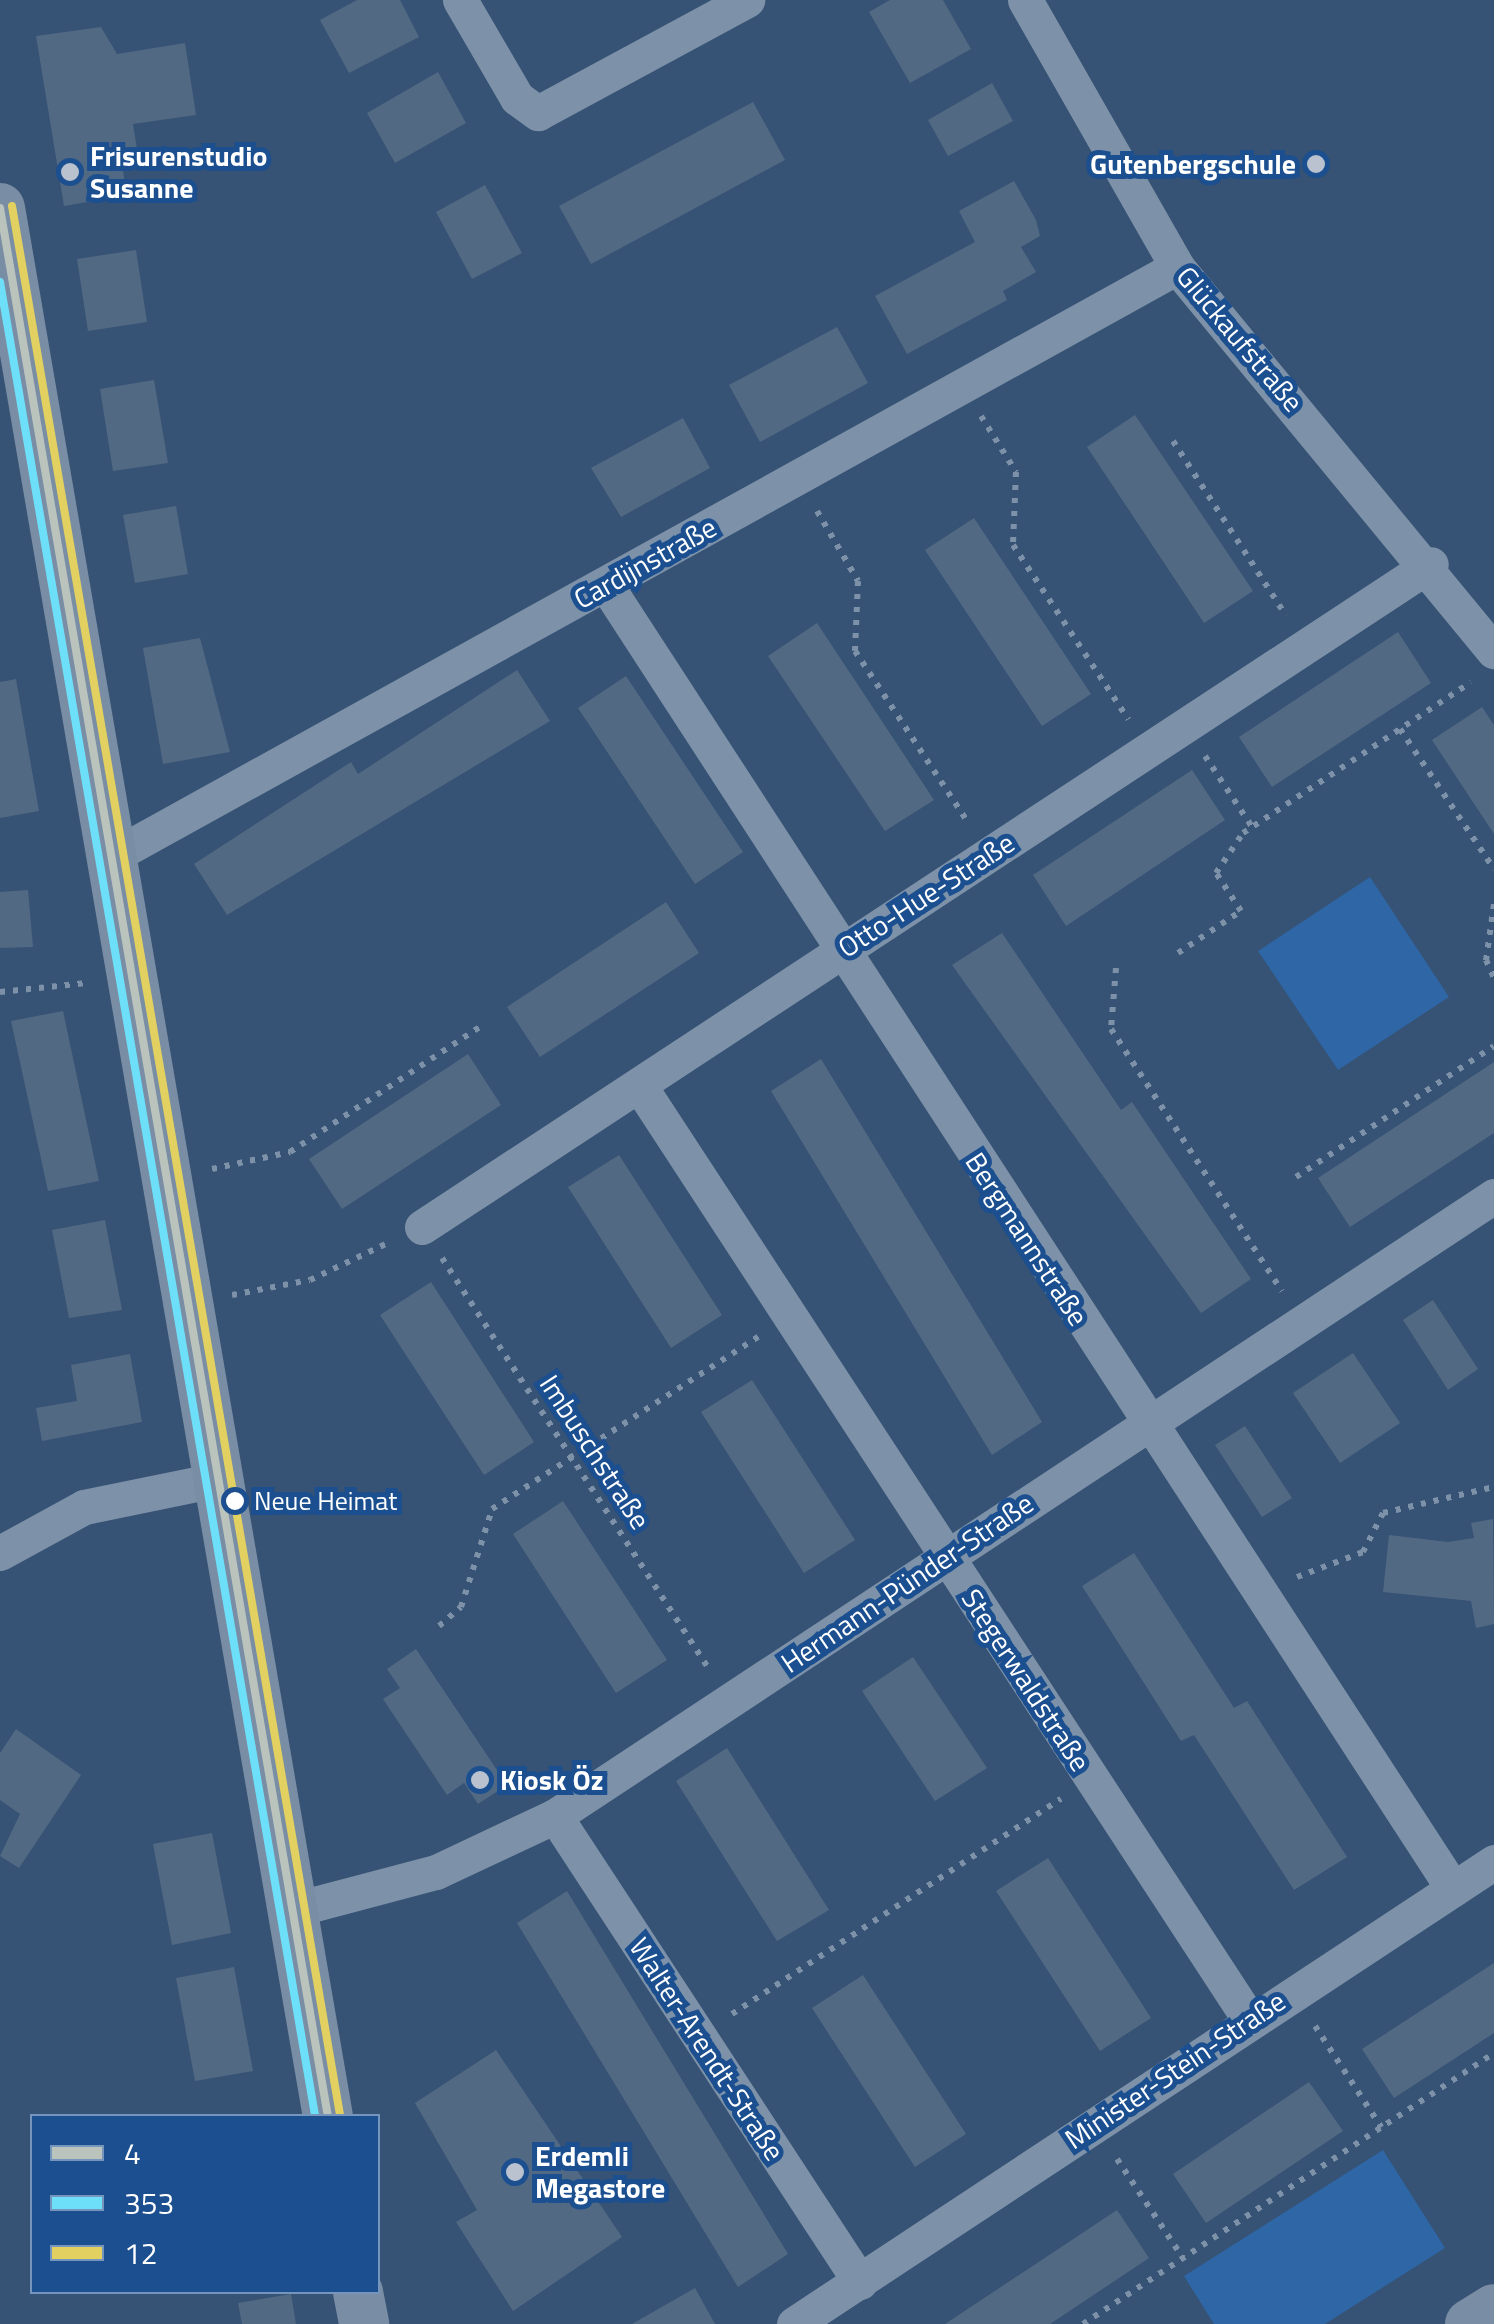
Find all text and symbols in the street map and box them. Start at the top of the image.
place label: Frisurenstudio Susanne [90,139,267,205]
place label: Gutenbergschule [1090,147,1296,181]
marker: Gutenbergschule [1305,153,1327,175]
marker: Frisurenstudio Susanne [59,161,81,183]
street label: Glückaufstraße [1170,260,1310,418]
street label: Cardijnstraße [568,510,722,616]
street label: Otto-Hue-Straße [832,826,1020,964]
street label: Bergmannstraße [959,1146,1095,1332]
street label: Imbuschstraße [533,1369,657,1535]
place label: Neue Heimat [254,1485,397,1517]
street label: Hermann-Pünder-Straße [775,1486,1039,1680]
marker: Neue Heimat [225,1491,245,1511]
street label: Stegerwaldstraße [955,1583,1097,1777]
place label: Kiosk Öz [500,1763,603,1797]
marker: Kiosk Öz [469,1769,491,1791]
street label: Walter-Arendt-Straße [622,1931,792,2167]
street label: Minister-Stein-Straße [1059,1984,1291,2156]
legend [30,2114,380,2294]
text: 4 [124,2130,141,2176]
place label: Erdemli Megastore [535,2139,665,2205]
marker: Erdemli Megastore [504,2161,526,2183]
text: 353 [124,2180,174,2226]
text: 12 [124,2230,158,2276]

